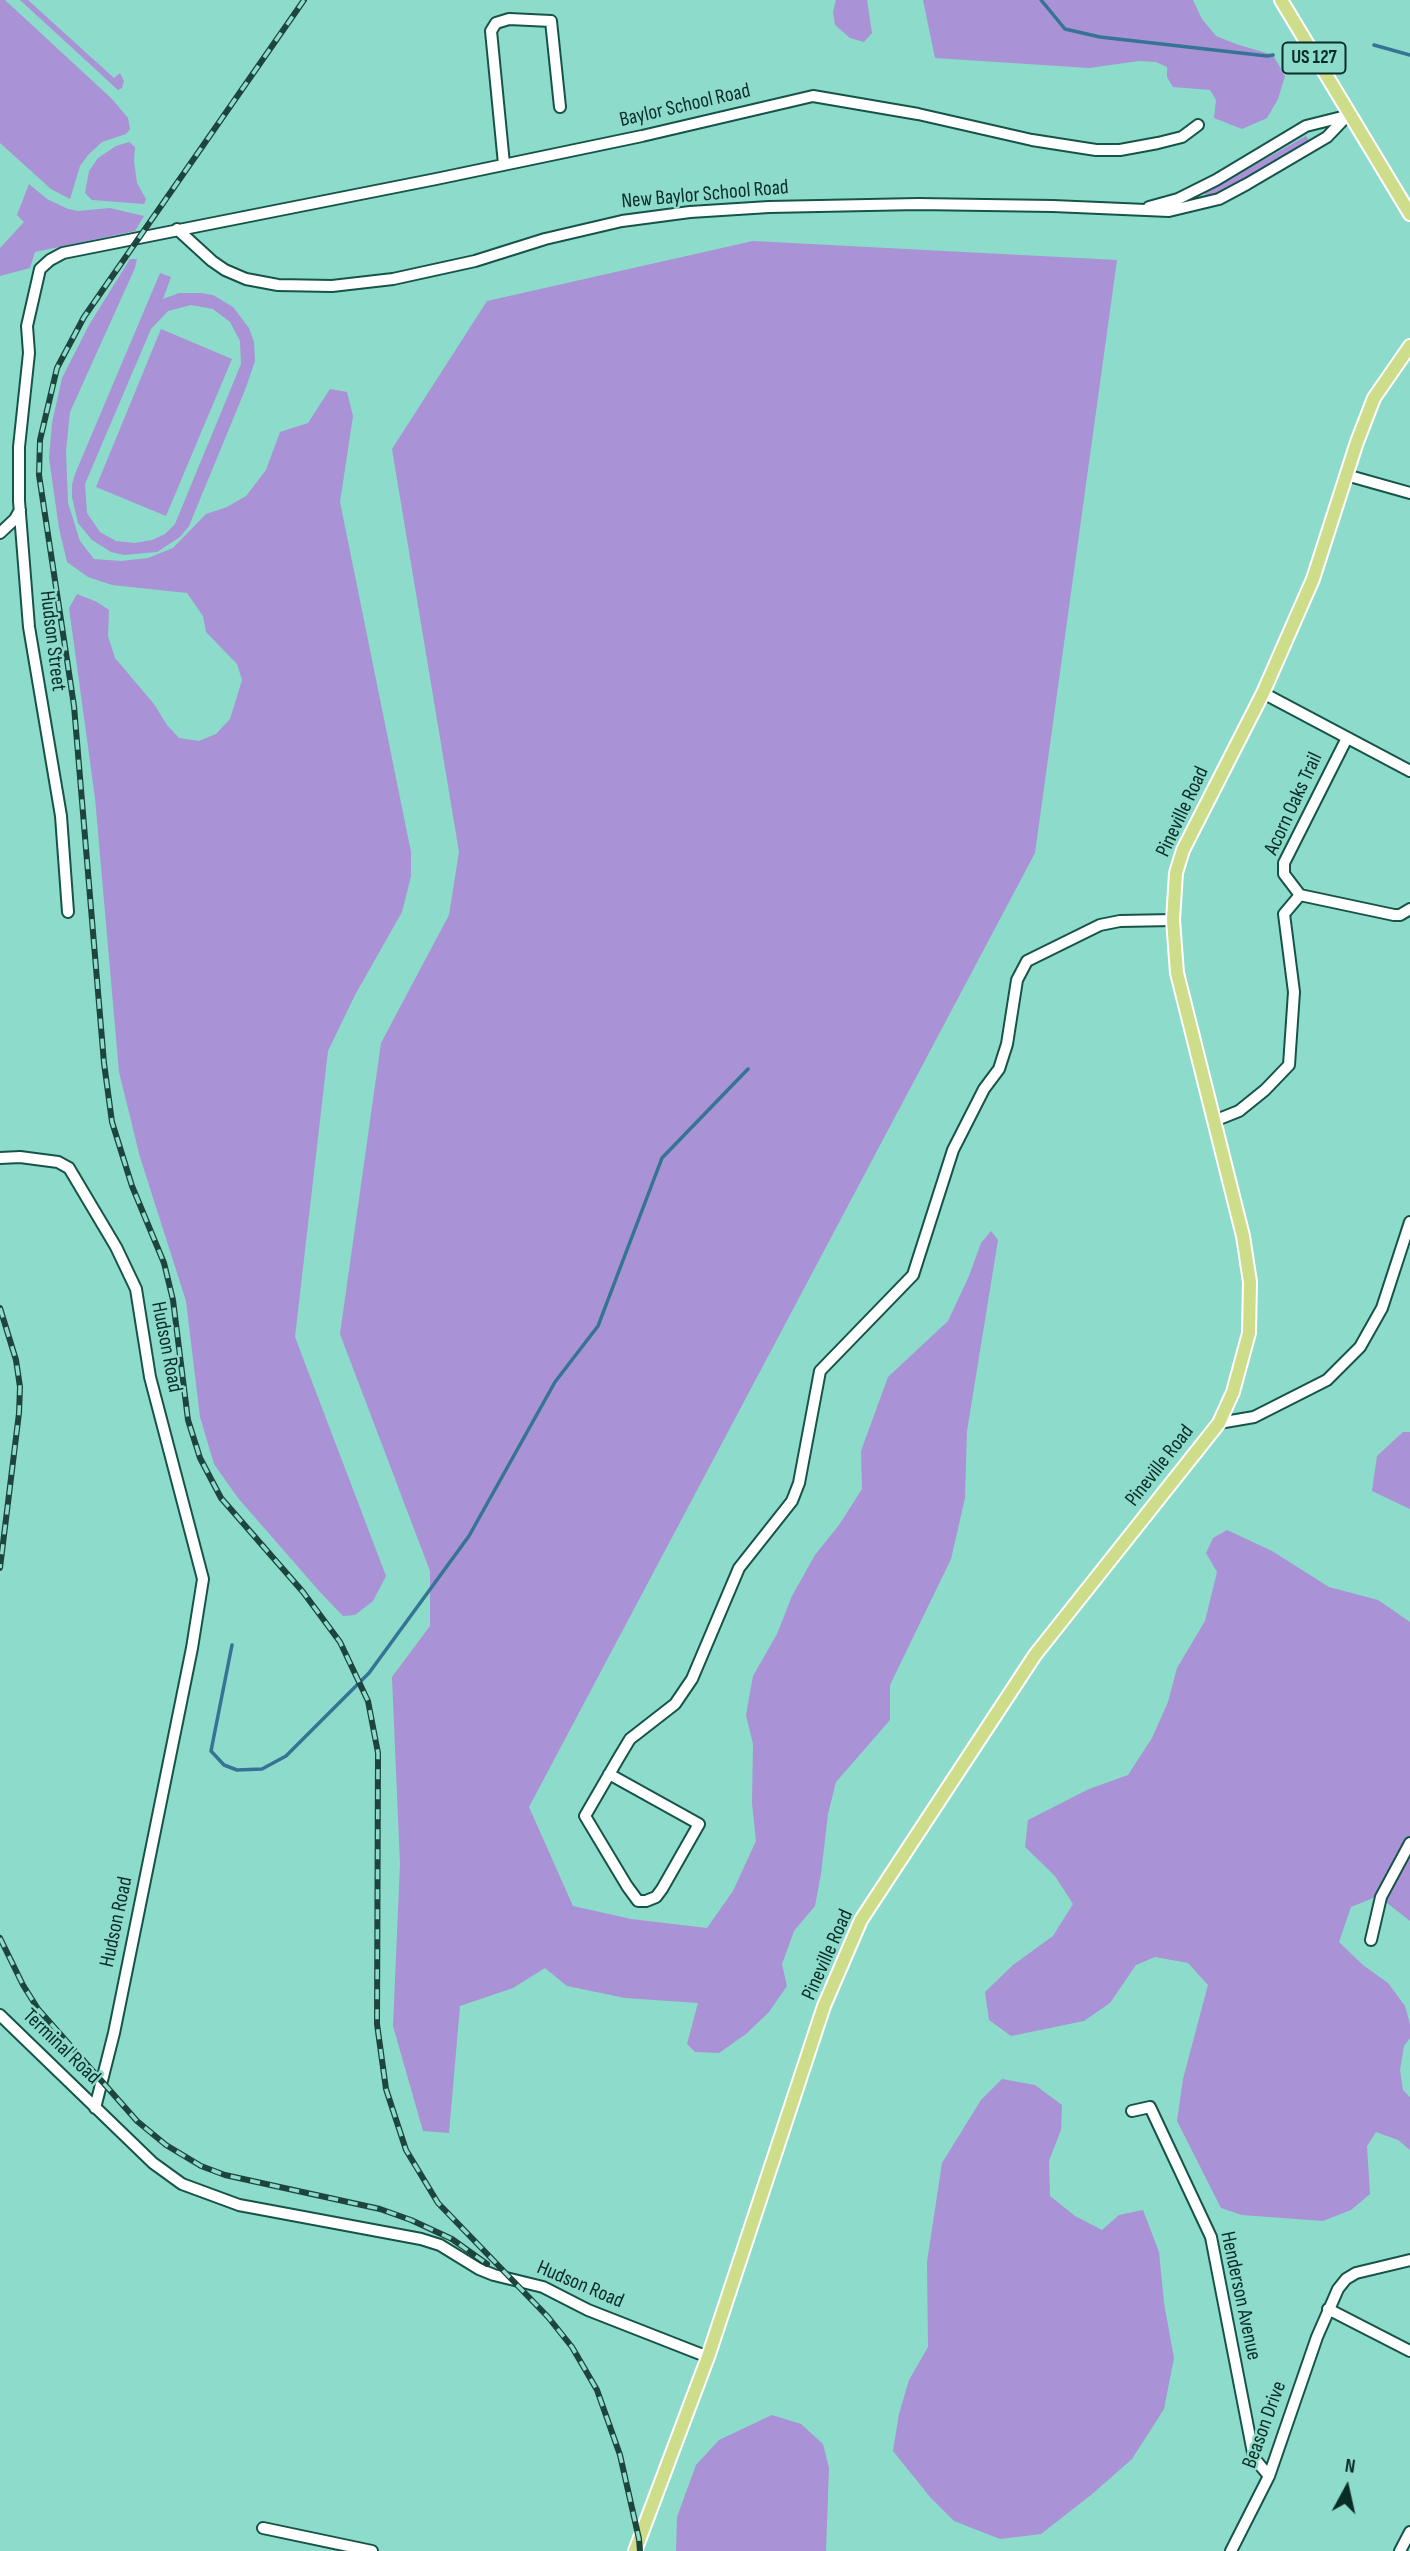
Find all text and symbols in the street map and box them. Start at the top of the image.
road number: US 127 [1282,43,1346,74]
street label: Baylor School Road [617,79,753,133]
street label: New Baylor School Road [620,175,790,215]
street label: Hudson Street [33,589,71,693]
street label: Acorn Oaks Trail [1259,749,1329,859]
street label: Pineville Road [1151,763,1215,861]
street label: Hudson Road [145,1300,187,1394]
street label: Pineville Road [1120,1420,1200,1512]
street label: Hudson Road [95,1874,139,1970]
street label: Pineville Road [797,1906,859,2004]
street label: Terminal Road [17,2004,105,2090]
street label: Henderson Avenue [1214,2229,1266,2363]
street label: Hudson Road [533,2255,627,2315]
street label: Beason Drive [1238,2378,1292,2472]
north arrow [1312,2453,1382,2523]
text: N [1343,2455,1357,2479]

